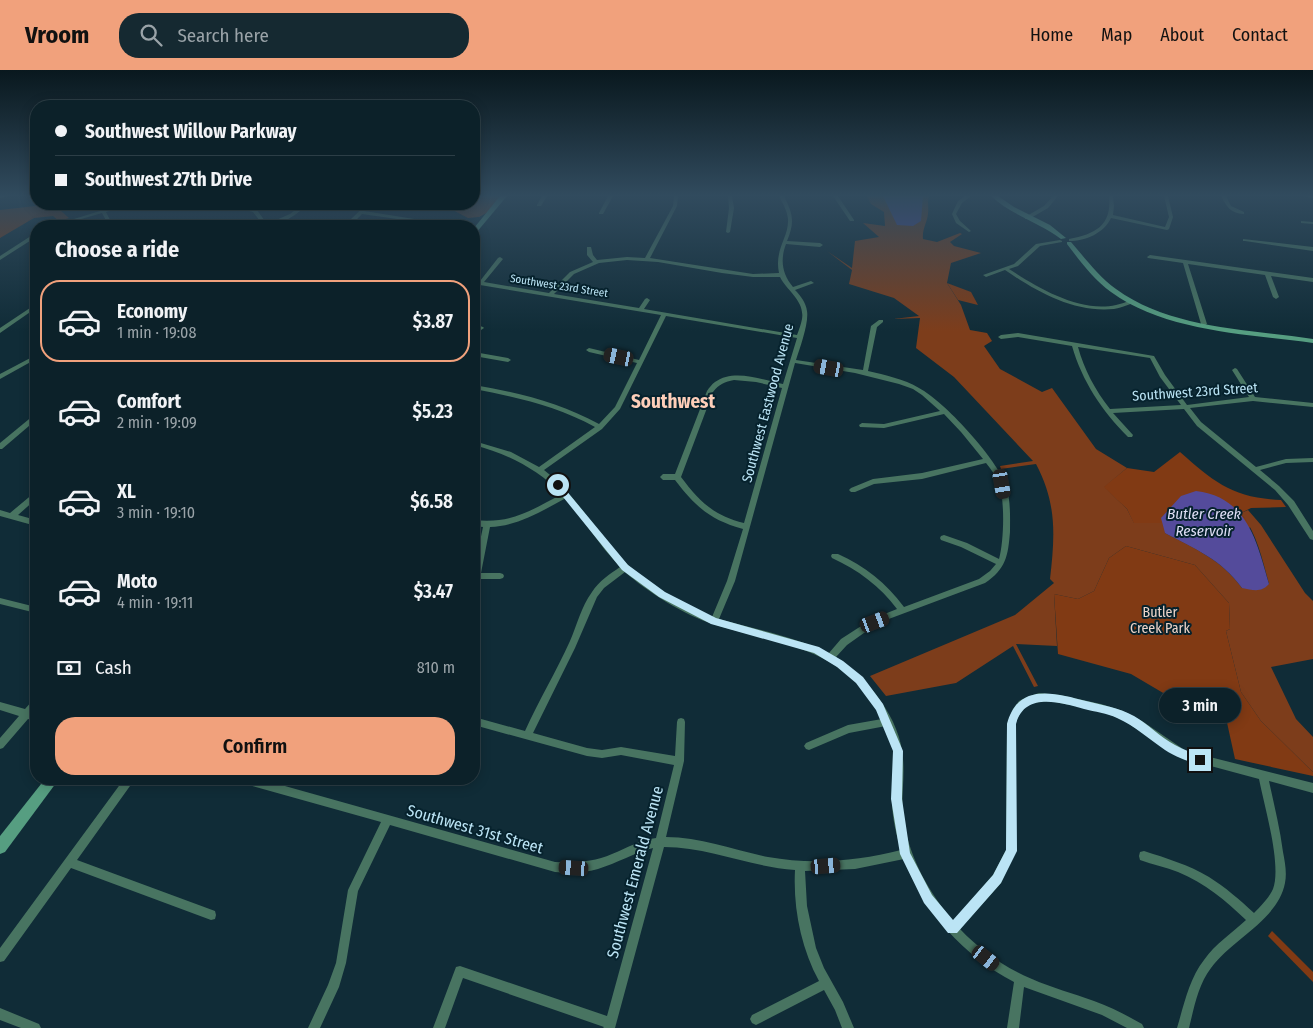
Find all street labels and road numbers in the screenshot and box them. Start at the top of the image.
street label: Southwest 23rd Street [509,272,609,300]
street label: Southwest Eastwood Avenue [739,322,797,484]
street label: Southwest 23rd Street [1132,379,1259,405]
street label: Southwest Emerald Avenue [603,784,667,960]
street label: Southwest 31st Street [405,800,546,858]

